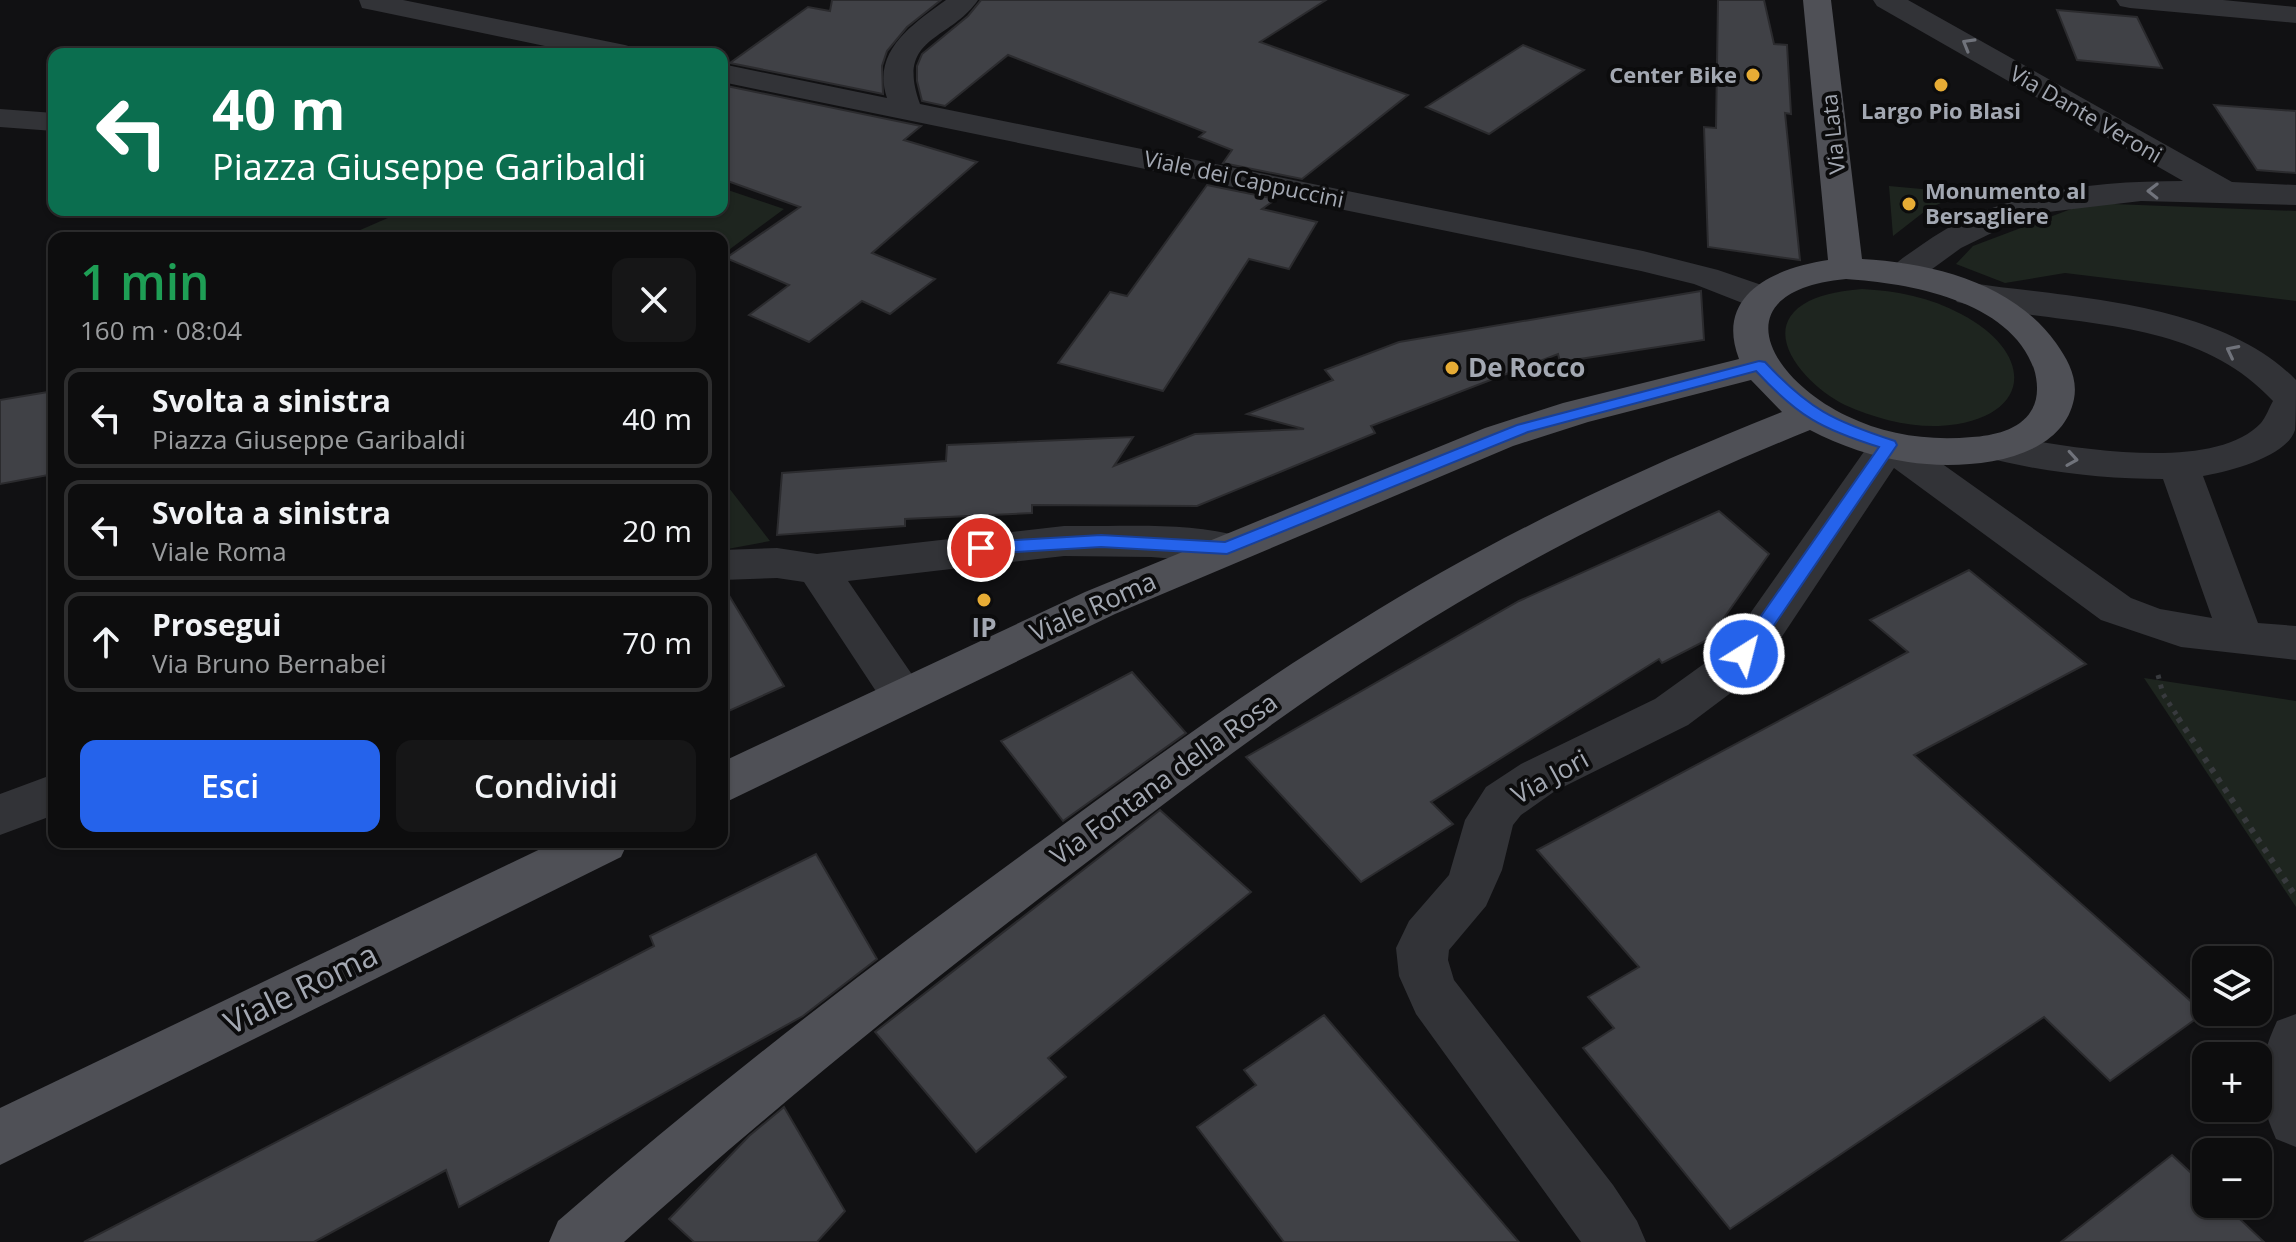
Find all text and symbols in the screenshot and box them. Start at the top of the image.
one-way arrow [1962,38,1977,54]
street label: Via Dante Veroni [2005,57,2168,169]
place label: Center Bike [1609,59,1737,89]
marker: Center Bike [1744,66,1762,84]
text: 40 m [212,70,346,146]
marker: Largo Pio Blasi [1932,76,1950,94]
icon: left [80,80,184,184]
street label: Via Lata [1813,93,1851,176]
place label: Largo Pio Blasi [1861,95,2021,125]
text: Piazza Giuseppe Garibaldi [212,142,646,191]
street label: Viale dei Cappuccini [1141,142,1347,214]
place label: Monumento al Bersagliere [1925,175,2086,230]
one-way arrow [2146,182,2159,200]
marker: Monumento al Bersagliere [1900,195,1918,213]
text: 1 min [80,249,210,314]
button: close [612,258,696,342]
text: 160 m · 08:04 [80,312,242,348]
one-way arrow [2226,346,2240,361]
place label: De Rocco [1468,349,1585,385]
marker: De Rocco [1443,359,1461,377]
text: Svolta a sinistra [152,380,391,421]
icon: left [84,396,128,440]
text: 40 m [622,398,692,439]
text: Piazza Giuseppe Garibaldi [152,421,466,457]
one-way arrow [2065,450,2079,467]
text: Svolta a sinistra [152,492,391,533]
icon: left [84,508,128,552]
text: 20 m [622,510,692,551]
pin [947,514,1015,582]
icon: arrive [959,526,1003,570]
text: Viale Roma [152,533,287,569]
street label: Viale Roma [1024,562,1161,650]
marker: IP [975,591,993,609]
text: Prosegui [152,604,282,645]
place label: IP [972,609,996,645]
position arrow [1702,612,1786,696]
icon: ahead [84,620,128,664]
text: 70 m [622,622,692,663]
text: Via Bruno Bernabei [152,645,386,681]
street label: Via Fontana della Rosa [1043,684,1284,873]
button: Esci [80,740,380,832]
button: Condividi [396,740,696,832]
street label: Via Jori [1504,740,1595,812]
street label: Viale Roma [216,932,384,1043]
map controls [2192,946,2272,1218]
button: layers [2192,946,2272,1026]
button: + [2192,1042,2272,1122]
button: − [2192,1138,2272,1218]

